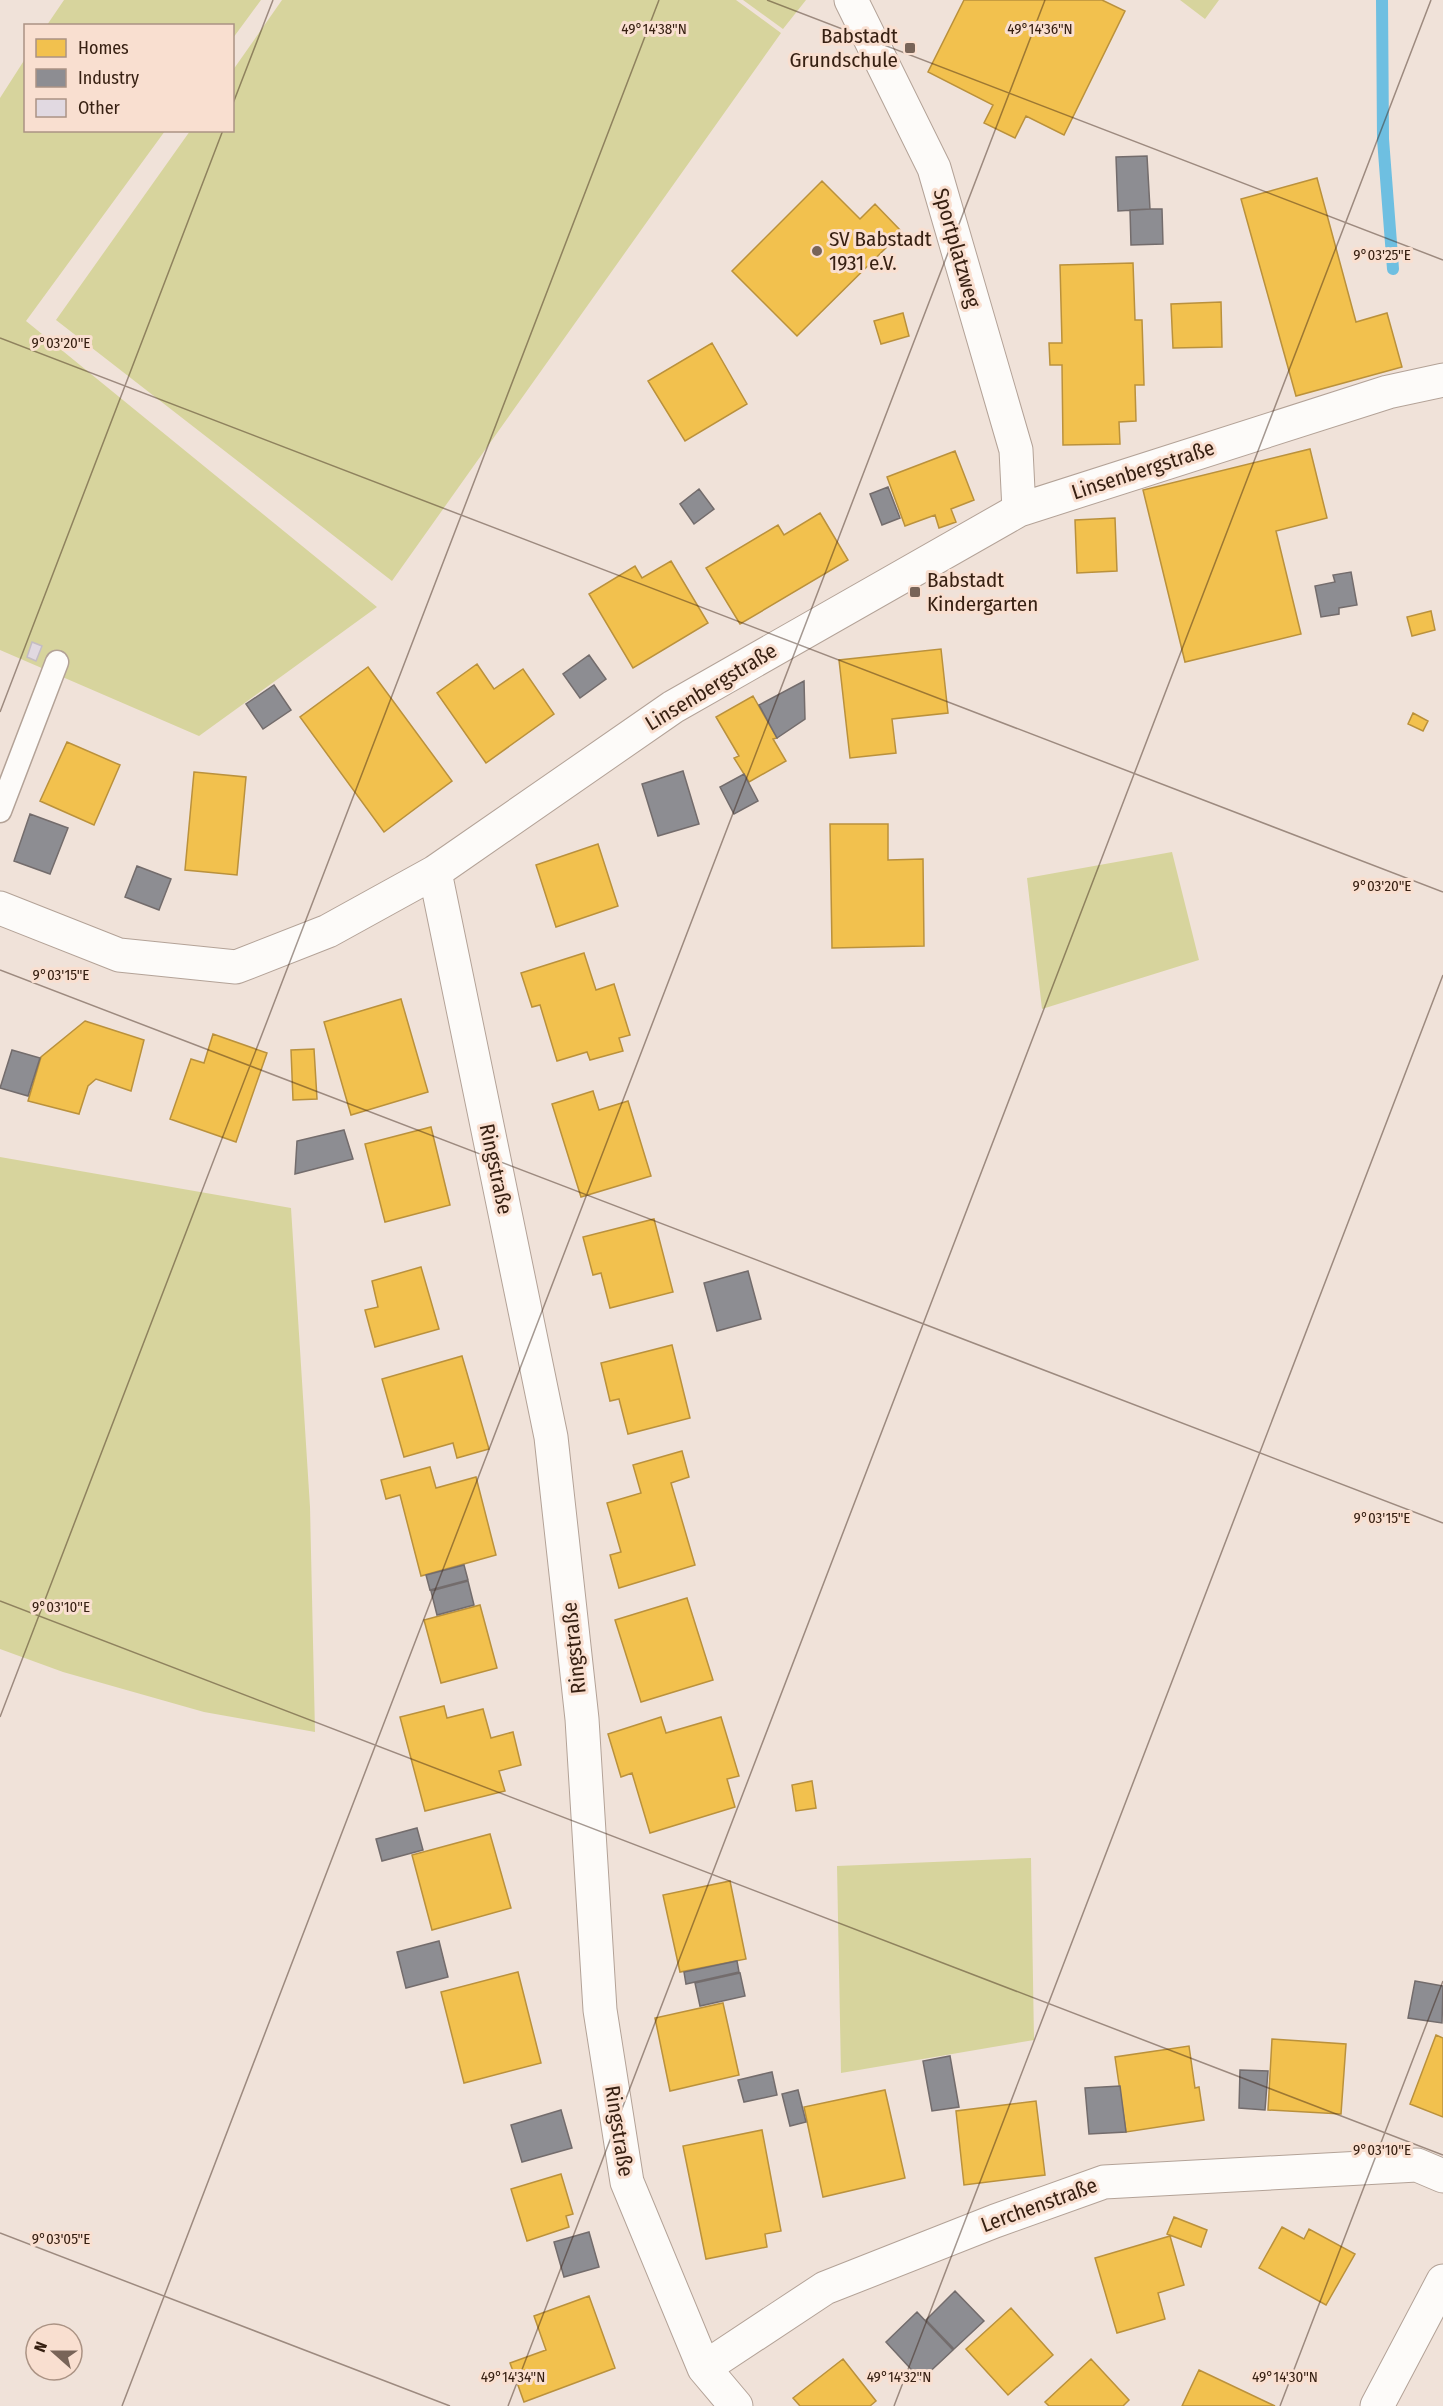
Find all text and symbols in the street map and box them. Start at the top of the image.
text: 49°14'38"N [621,20,687,38]
text: 49°14'36"N [1007,20,1073,38]
place label: Babstadt Grundschule [790,23,898,73]
legend [24,24,234,132]
text: Homes [78,37,129,59]
marker: Babstadt Grundschule [903,41,917,55]
text: Industry [78,67,139,89]
text: Other [78,97,121,119]
street label: Sportplatzweg [928,185,986,311]
place label: SV Babstadt 1931 e.V. [829,226,932,276]
marker: SV Babstadt 1931 e.V. [810,244,824,258]
text: 9°03'25"E [1353,246,1411,264]
text: 9°03'20"E [32,334,90,352]
street label: Linsenbergstraße [1068,435,1218,505]
place label: Babstadt Kindergarten [927,567,1038,617]
marker: Babstadt Kindergarten [908,585,922,599]
street label: Linsenbergstraße [641,638,781,736]
text: 9°03'20"E [1353,877,1411,895]
text: 9°03'15"E [33,966,89,984]
street label: Ringstraße [474,1121,518,1217]
text: 9°03'15"E [1354,1509,1410,1527]
text: 9°03'10"E [32,1598,90,1616]
street label: Ringstraße [556,1601,592,1695]
street label: Ringstraße [599,2084,639,2178]
text: 9°03'10"E [1353,2141,1411,2159]
street label: Lerchenstraße [977,2172,1101,2238]
text: 9°03'05"E [32,2230,90,2248]
north arrow [24,2322,84,2382]
text: N [30,2339,51,2355]
text: 49°14'34"N [481,2368,545,2386]
text: 49°14'32"N [867,2368,931,2386]
text: 49°14'30"N [1252,2368,1318,2386]

